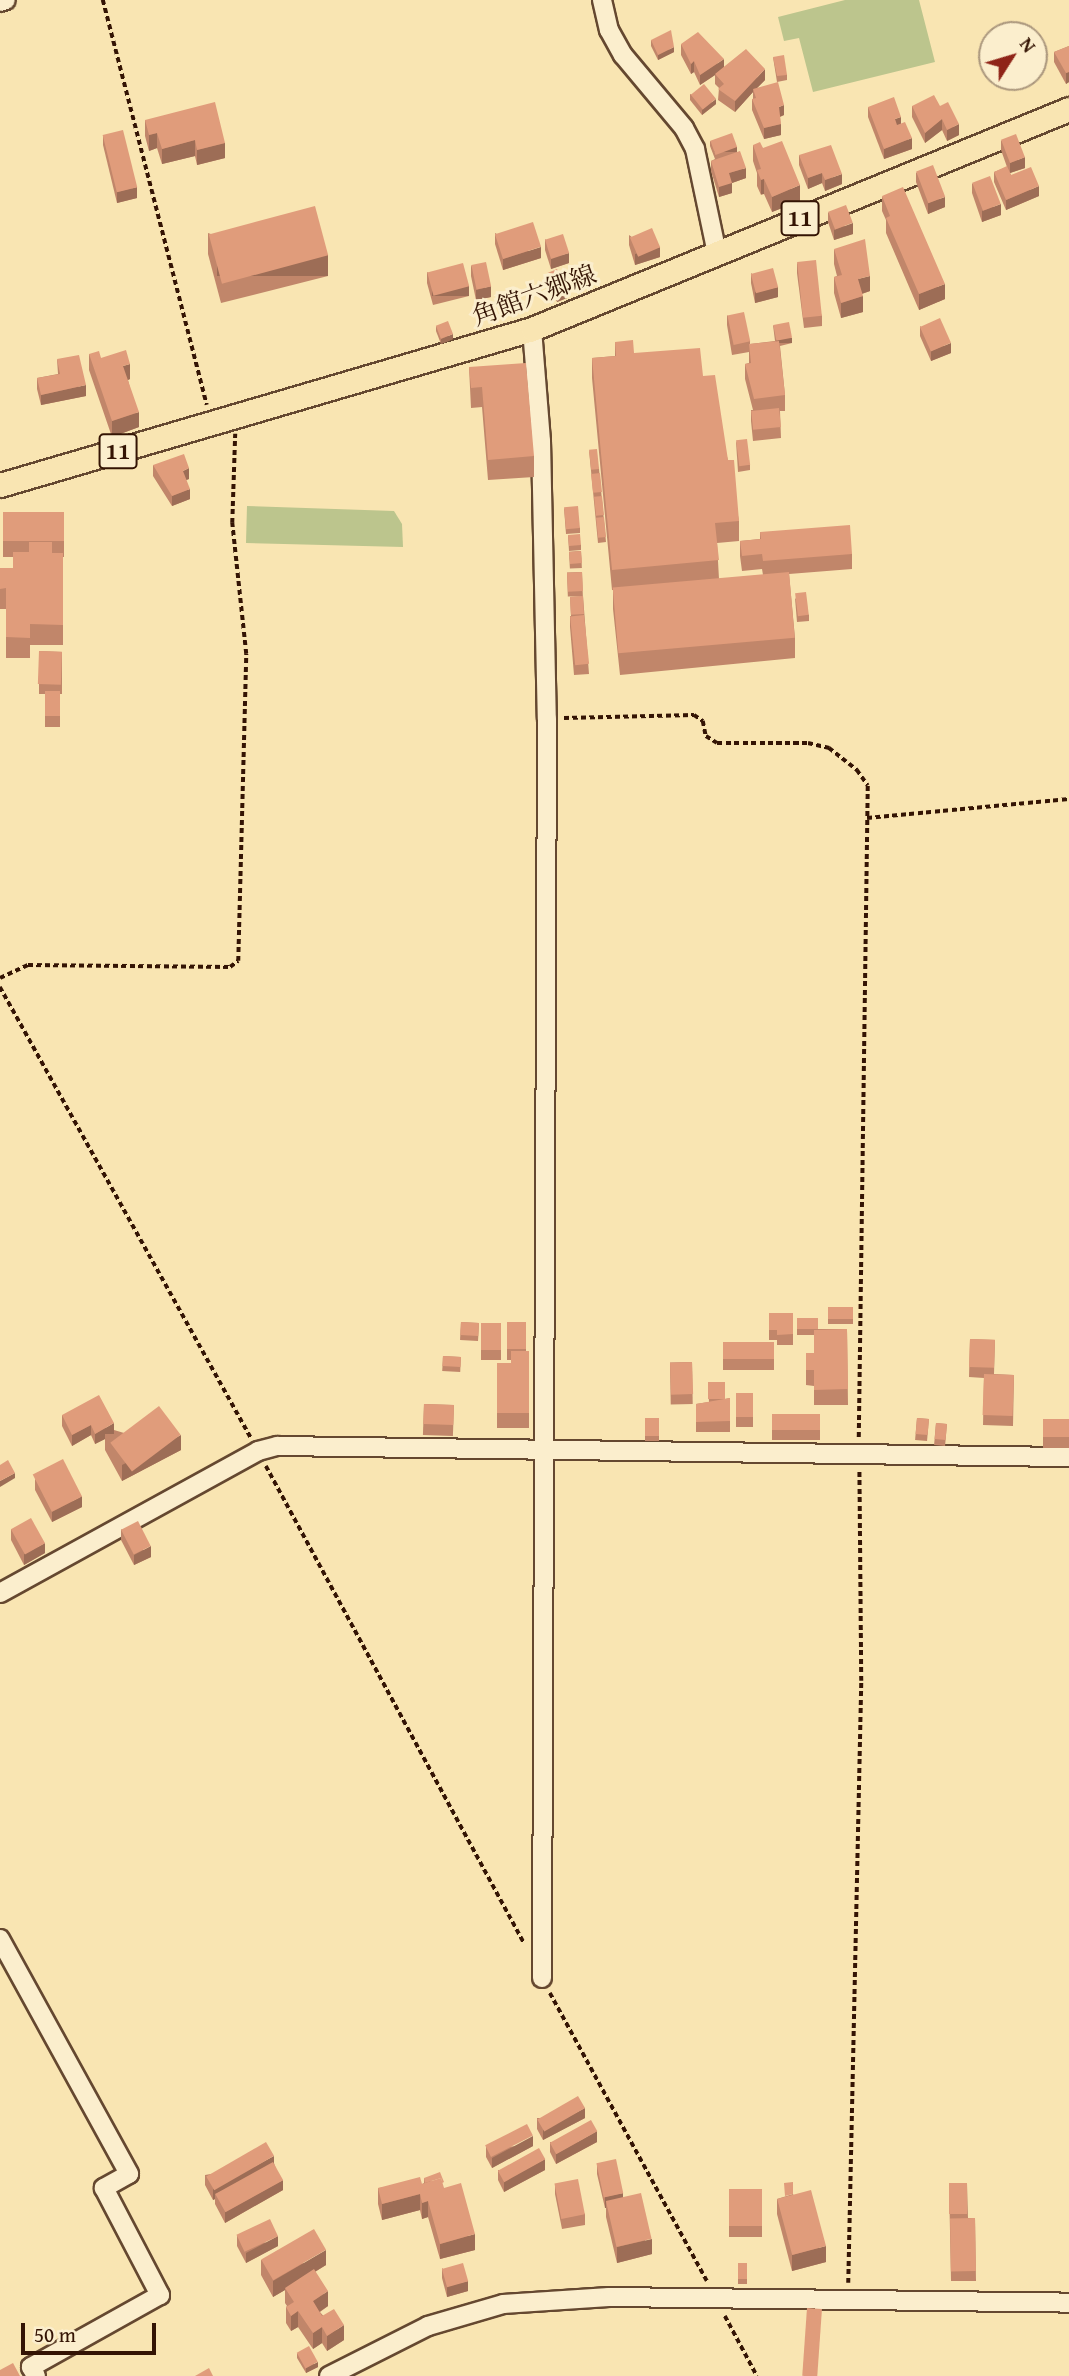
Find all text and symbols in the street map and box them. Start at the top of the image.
north arrow [978,21,1048,91]
text: N [1013,31,1043,58]
road number: 11 [779,198,821,238]
street label: 角館六郷線 [468,258,600,332]
road number: 11 [97,430,139,472]
scale bar [24,2310,159,2354]
text: 50 m [34,2319,76,2350]

